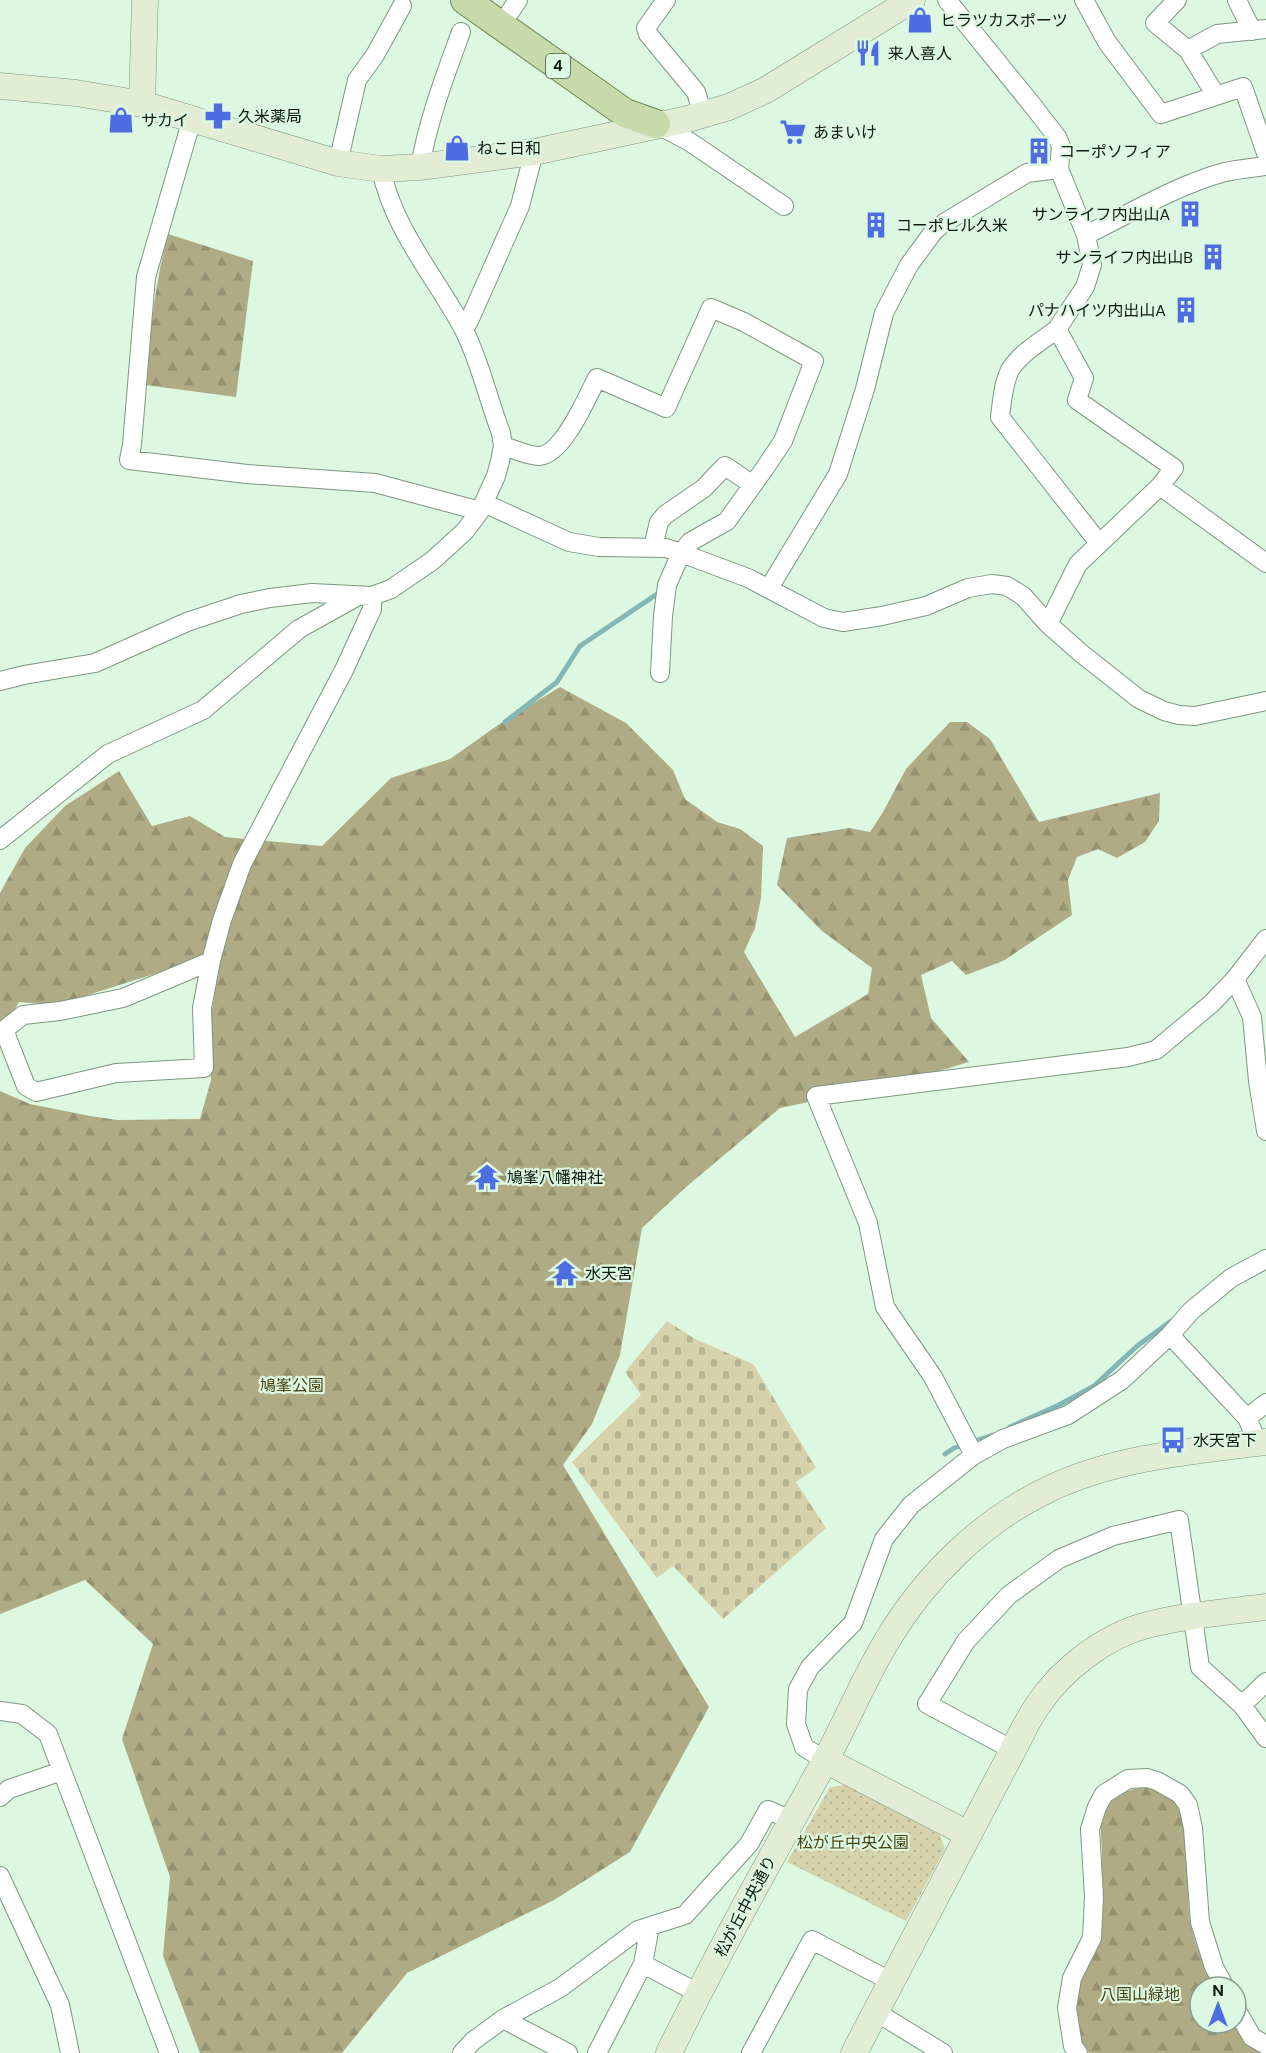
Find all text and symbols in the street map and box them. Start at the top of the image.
shop icon: ヒラツカスポーツ [905,5,935,35]
place label: ヒラツカスポーツ [940,10,1068,31]
restaurant icon: 来人喜人 [853,38,883,68]
place label: 来人喜人 [888,43,952,64]
road number: 4 [546,54,570,78]
pharmacy icon: 久米薬局 [203,101,233,131]
shop icon: サカイ [106,105,136,135]
place label: 久米薬局 [238,106,302,127]
place label: サカイ [141,110,189,131]
supermarket icon: あまいけ [778,117,808,147]
place label: あまいけ [813,122,877,143]
shop icon: ねこ日和 [442,133,472,163]
building icon: コーポソフィア [1024,136,1054,166]
place label: ねこ日和 [477,138,541,159]
place label: コーポソフィア [1059,141,1171,162]
building icon: サンライフ内出山A [1175,199,1205,229]
place label: サンライフ内出山A [1031,204,1170,225]
building icon: コーポヒル久米 [861,210,891,240]
place label: コーポヒル久米 [896,215,1008,236]
building icon: サンライフ内出山B [1198,242,1228,272]
place label: サンライフ内出山B [1055,247,1193,268]
building icon: パナハイツ内出山A [1171,295,1201,325]
place label: パナハイツ内出山A [1028,300,1166,321]
temple icon: 鳩峯八幡神社 [472,1162,502,1192]
place label: 鳩峯八幡神社 [507,1167,603,1188]
temple icon: 水天宮 [550,1258,580,1288]
place label: 水天宮 [585,1263,633,1284]
park label: 鳩峯公園 [260,1375,324,1396]
bus stop icon: 水天宮下 [1158,1425,1188,1455]
place label: 水天宮下 [1193,1430,1257,1451]
park label: 松が丘中央公園 [797,1832,909,1853]
street label: 松が丘中央通り [710,1852,781,1961]
north arrow [1188,1975,1248,2035]
text: N [1212,1980,1224,2001]
park label: 八国山緑地 [1100,1984,1180,2005]

